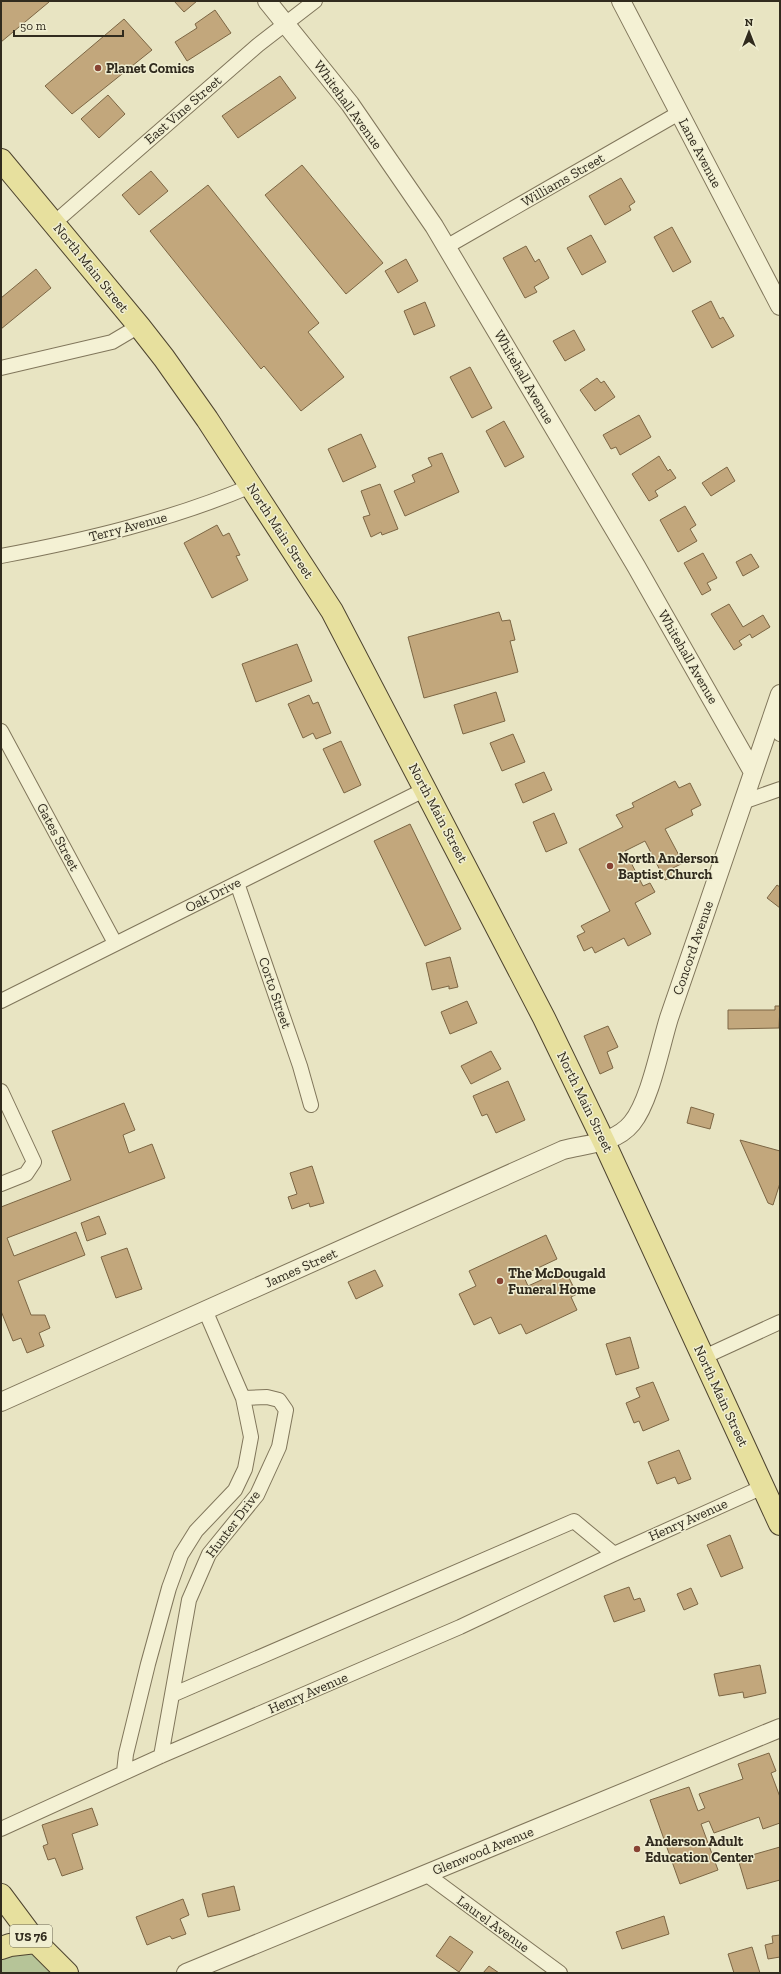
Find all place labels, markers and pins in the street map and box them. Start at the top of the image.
place label: Planet Comics [106,60,195,77]
marker: Planet Comics [93,63,103,73]
place label: North Anderson Baptist Church [618,850,719,883]
marker: North Anderson Baptist Church [605,861,615,871]
place label: The McDougald Funeral Home [508,1265,606,1298]
marker: The McDougald Funeral Home [495,1276,505,1286]
place label: Anderson Adult Education Center [645,1833,754,1866]
marker: Anderson Adult Education Center [632,1844,642,1854]

